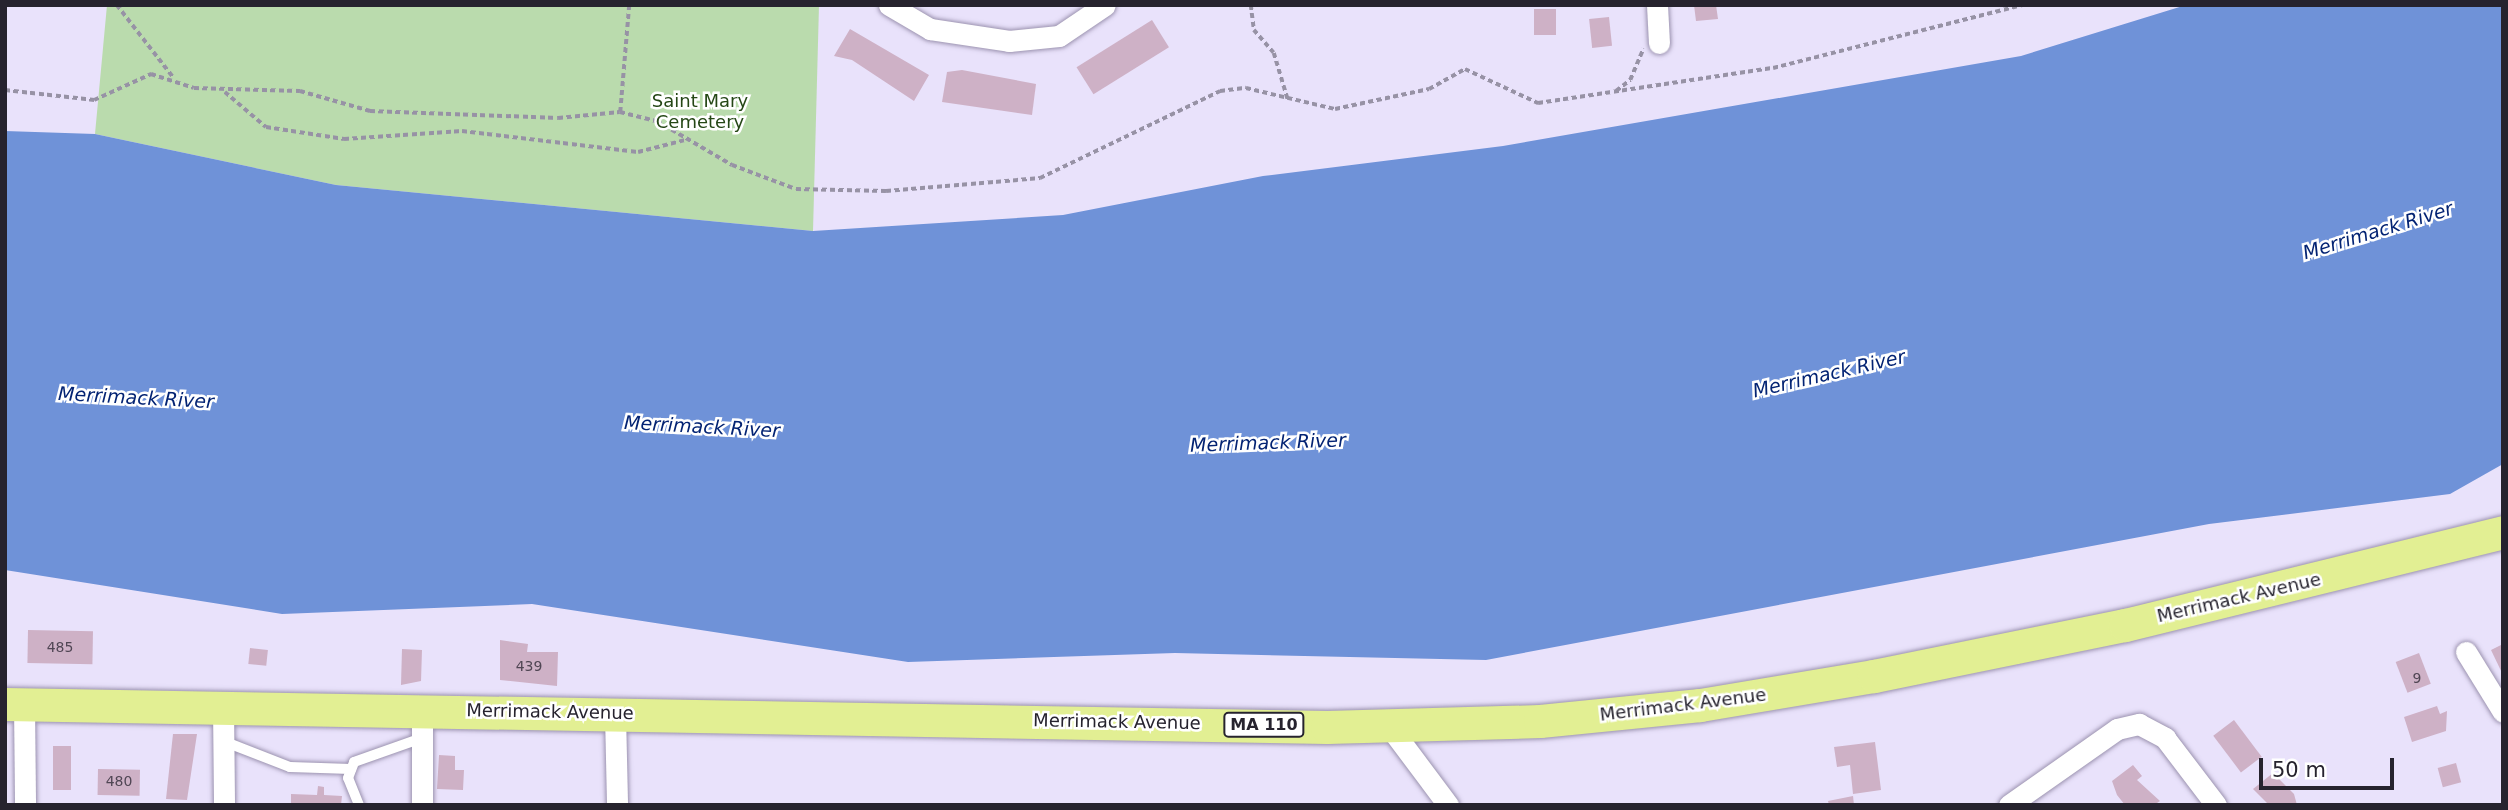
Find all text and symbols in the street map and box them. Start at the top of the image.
park label: Saint Mary Cemetery [652,91,748,134]
water label: Merrimack River [2300,197,2456,265]
water label: Merrimack River [1751,345,1907,403]
water label: Merrimack River [58,383,214,413]
water label: Merrimack River [624,412,780,442]
water label: Merrimack River [1190,429,1346,457]
street label: Merrimack Avenue [2155,569,2323,627]
house number: 485 [47,639,73,655]
house number: 439 [516,658,542,674]
house number: 9 [2413,670,2421,686]
street label: Merrimack Avenue [1599,684,1767,726]
street label: Merrimack Avenue [466,700,634,724]
street label: Merrimack Avenue [1033,710,1201,734]
road number: MA 110 [1222,712,1306,738]
scale bar [2263,744,2398,788]
text: 50 m [2272,758,2326,782]
house number: 480 [106,773,132,789]

